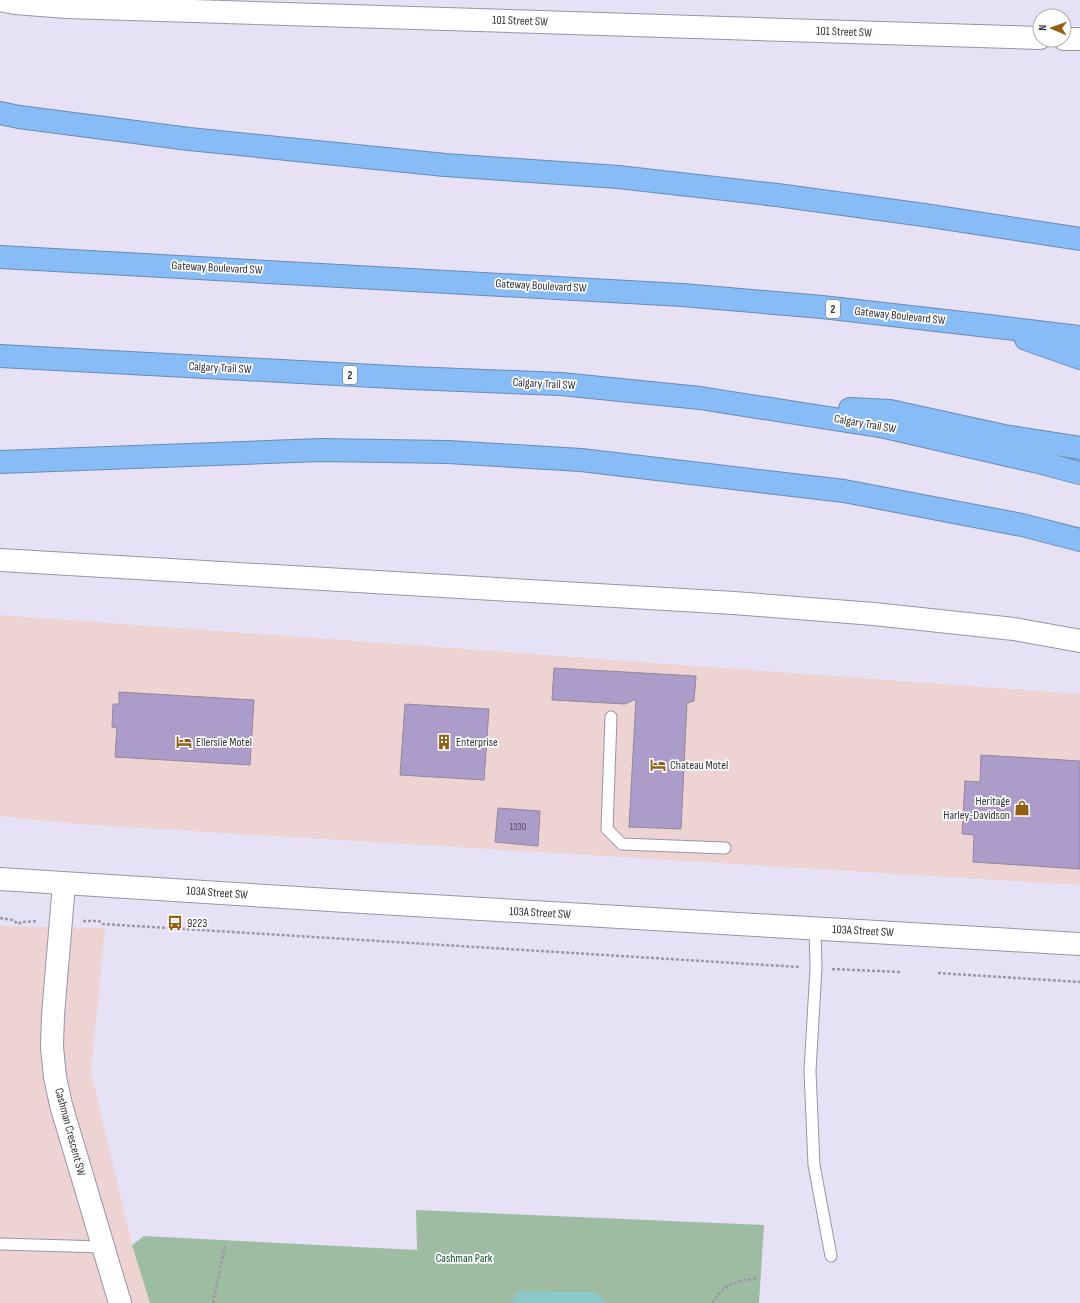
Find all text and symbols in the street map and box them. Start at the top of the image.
north arrow [1032,8,1072,48]
street label: 101 Street SW [492,13,548,29]
street label: 101 Street SW [816,24,872,40]
text: N [1036,24,1049,31]
street label: Gateway Boulevard SW [171,258,263,278]
street label: Gateway Boulevard SW [495,276,587,296]
road number: 2 [826,300,840,318]
street label: Gateway Boulevard SW [854,304,946,328]
street label: Calgary Trail SW [188,359,252,377]
road number: 2 [343,366,357,384]
street label: Calgary Trail SW [512,375,576,393]
street label: Calgary Trail SW [833,411,897,437]
hotel icon: Ellerslie Motel [175,733,193,751]
building icon: Enterprise [435,733,453,751]
place label: Ellerslie Motel [196,735,252,750]
place label: Enterprise [456,735,498,750]
hotel icon: Chateau Motel [649,756,667,774]
place label: Chateau Motel [670,758,728,773]
place label: Heritage Harley-Davidson [943,794,1010,823]
shop icon: Heritage Harley-Davidson [1013,799,1031,817]
house number: 1330 [510,821,526,833]
street label: 103A Street SW [186,883,249,903]
street label: 103A Street SW [509,904,571,922]
bus stop icon: 9223 [166,914,184,932]
place label: 9223 [187,916,207,931]
street label: 103A Street SW [832,922,894,940]
street label: Cashman Crescent SW [51,1086,89,1178]
park label: Cashman Park [436,1251,493,1266]

